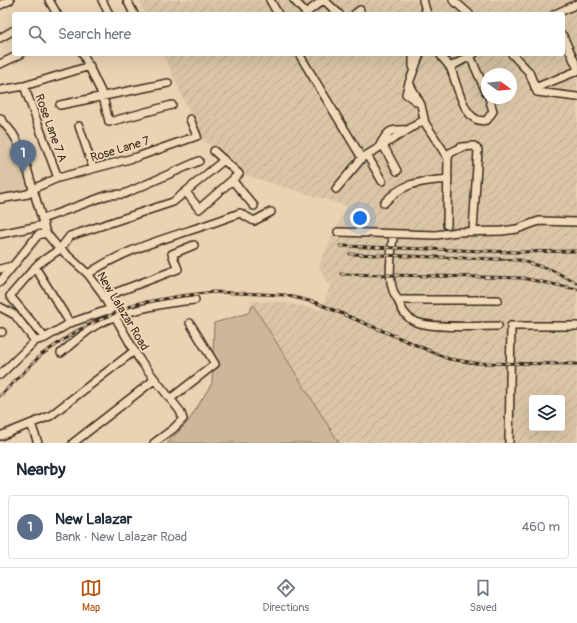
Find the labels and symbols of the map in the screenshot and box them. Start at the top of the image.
north arrow [481,68,517,104]
street label: Rose Lane 7 A [31,92,70,164]
street label: Rose Lane 7 [89,133,152,166]
pin: 1 [10,140,36,173]
your location [350,208,370,228]
street label: New Lalazar Road [93,269,152,353]

